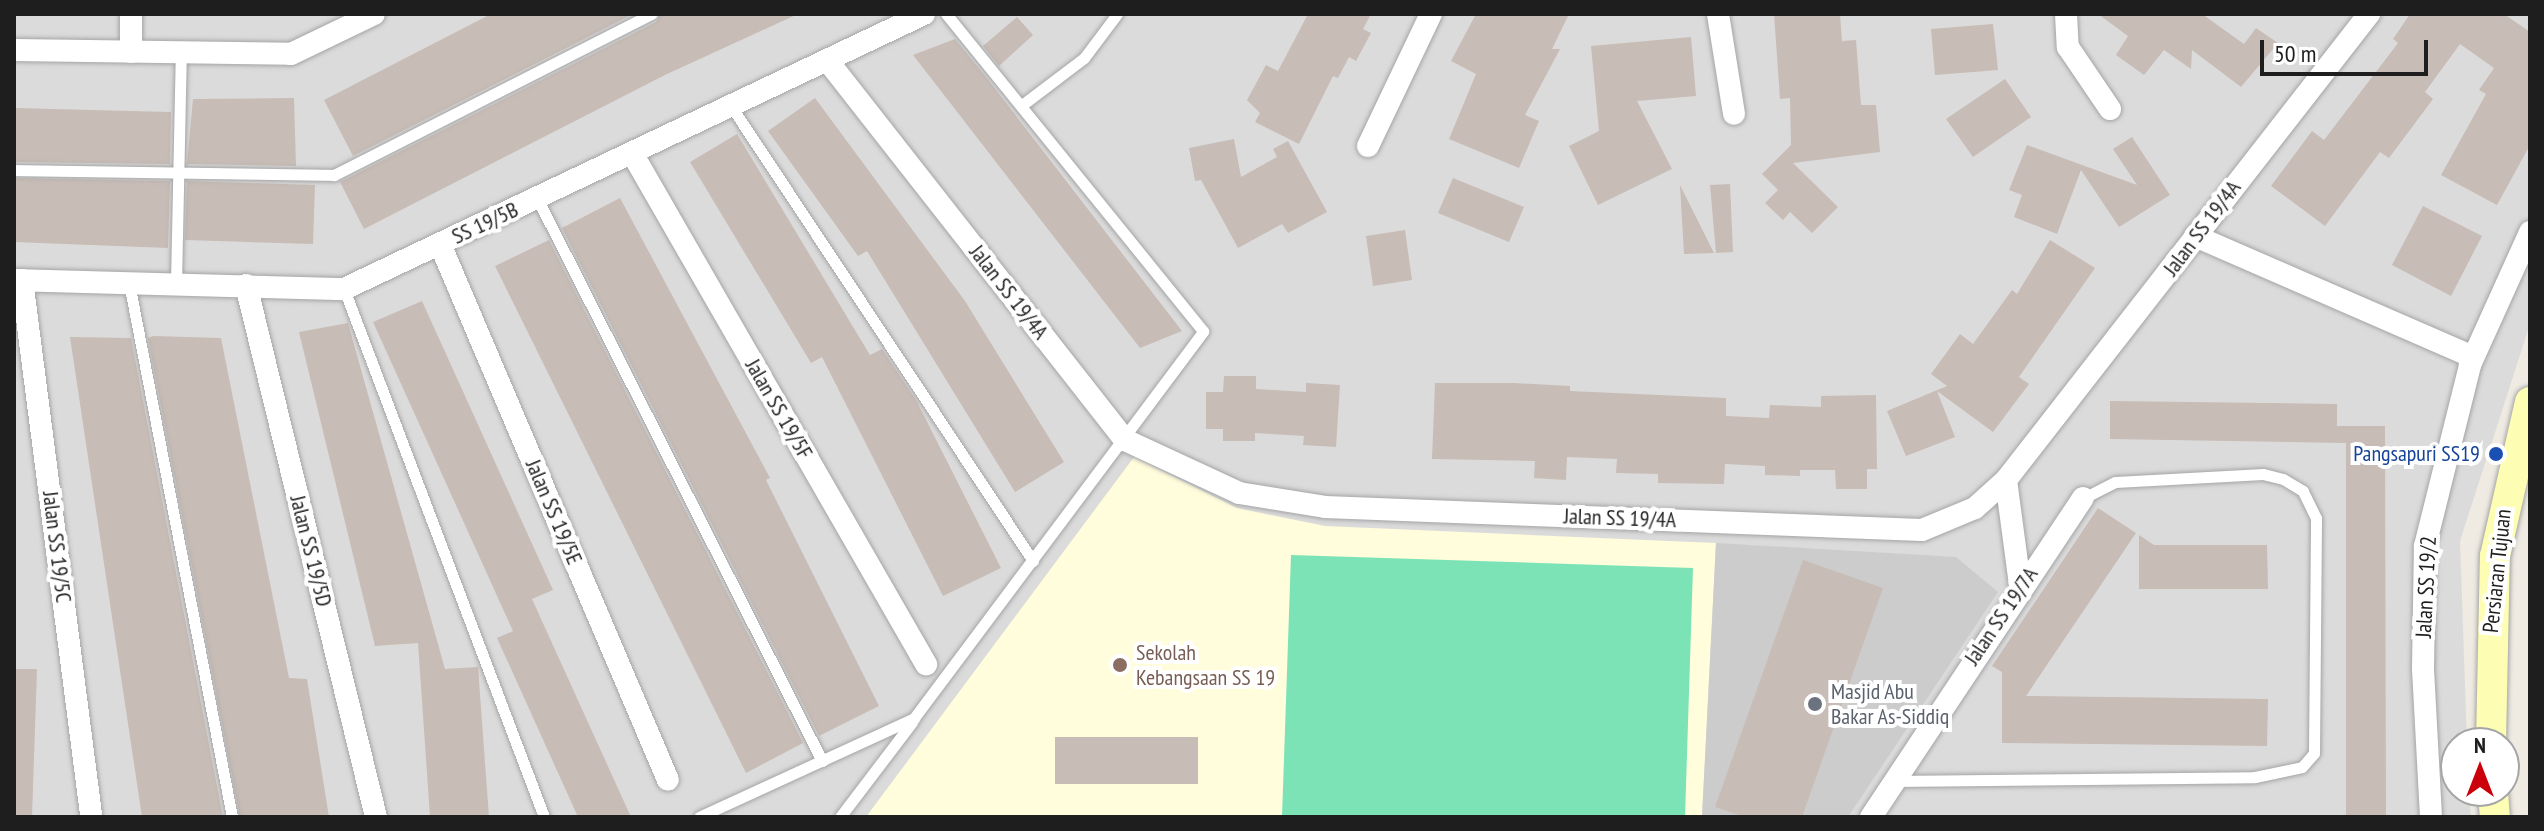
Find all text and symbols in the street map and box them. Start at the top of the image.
scale bar [2264,24,2432,74]
text: 50 m [2274,38,2316,69]
street label: Jalan SS 19/4A [2158,175,2246,281]
street label: SS 19/5B [448,196,522,250]
street label: Jalan SS 19/4A [964,240,1054,344]
street label: Jalan SS 19/5F [740,354,818,464]
place label: Pangsapuri SS19 [2353,441,2480,467]
marker: Pangsapuri SS19 [2487,445,2505,463]
street label: Jalan SS 19/5E [520,456,588,568]
street label: Jalan SS 19/5C [37,490,77,604]
street label: Jalan SS 19/5D [284,493,338,609]
street label: Jalan SS 19/4A [1563,503,1677,533]
street label: Persiaran Tujuan [2477,508,2517,634]
street label: Jalan SS 19/2 [2410,535,2442,639]
street label: Jalan SS 19/7A [1959,562,2043,670]
place label: Sekolah Kebangsaan SS 19 [1136,639,1275,690]
marker: Sekolah Kebangsaan SS 19 [1111,656,1129,674]
place label: Masjid Abu Bakar As-Siddiq [1831,678,1950,730]
marker: Masjid Abu Bakar As-Siddiq [1806,695,1824,713]
north arrow [2440,727,2520,807]
text: N [2474,731,2486,759]

